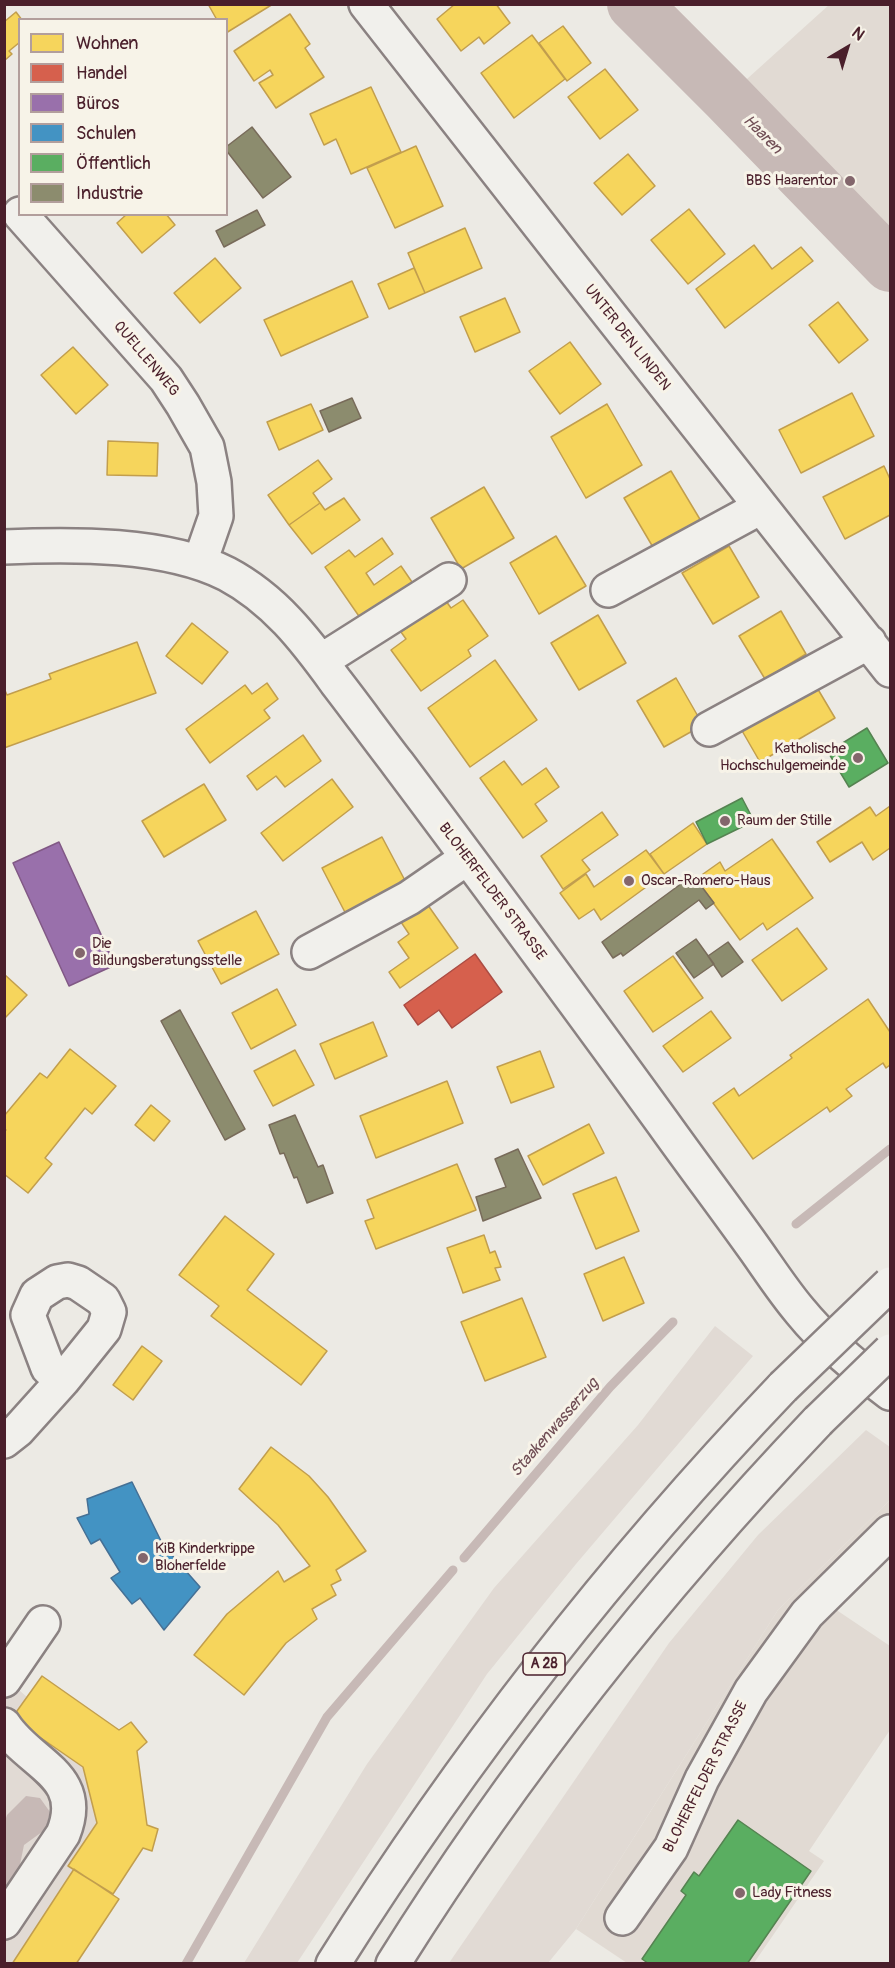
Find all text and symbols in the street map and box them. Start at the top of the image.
legend [18,18,228,216]
north arrow [817,18,877,78]
text: N [848,23,868,45]
text: Wohnen [76,32,138,55]
text: Handel [76,62,128,85]
text: Büros [76,92,119,115]
water label: Haaren [739,112,785,158]
text: Schulen [76,122,136,145]
text: Öffentlich [76,152,151,175]
place label: BBS Haarentor [746,172,838,190]
marker: BBS Haarentor [843,174,857,188]
text: Industrie [76,182,143,205]
street label: UNTER DEN LINDEN [580,281,674,395]
street label: QUELLENWEG [109,318,183,400]
place label: Katholische Hochschulgemeinde [720,740,846,775]
marker: Katholische Hochschulgemeinde [851,751,865,765]
place label: Raum der Stille [737,812,832,830]
marker: Raum der Stille [718,814,732,828]
street label: BLOHERFELDER STRASSE [434,820,550,964]
place label: Oscar-Romero-Haus [641,872,770,890]
marker: Oscar-Romero-Haus [622,874,636,888]
place label: Die Bildungsberatungsstelle [92,935,242,970]
marker: Die Bildungsberatungsstelle [73,946,87,960]
water label: Staakenwasserzug [507,1375,603,1481]
place label: KiB Kinderkrippe Bloherfelde [155,1540,255,1575]
marker: KiB Kinderkrippe Bloherfelde [136,1551,150,1565]
road number: A 28 [523,1653,565,1675]
street label: BLOHERFELDER STRASSE [660,1698,752,1856]
place label: Lady Fitness [752,1884,831,1902]
marker: Lady Fitness [733,1886,747,1900]

